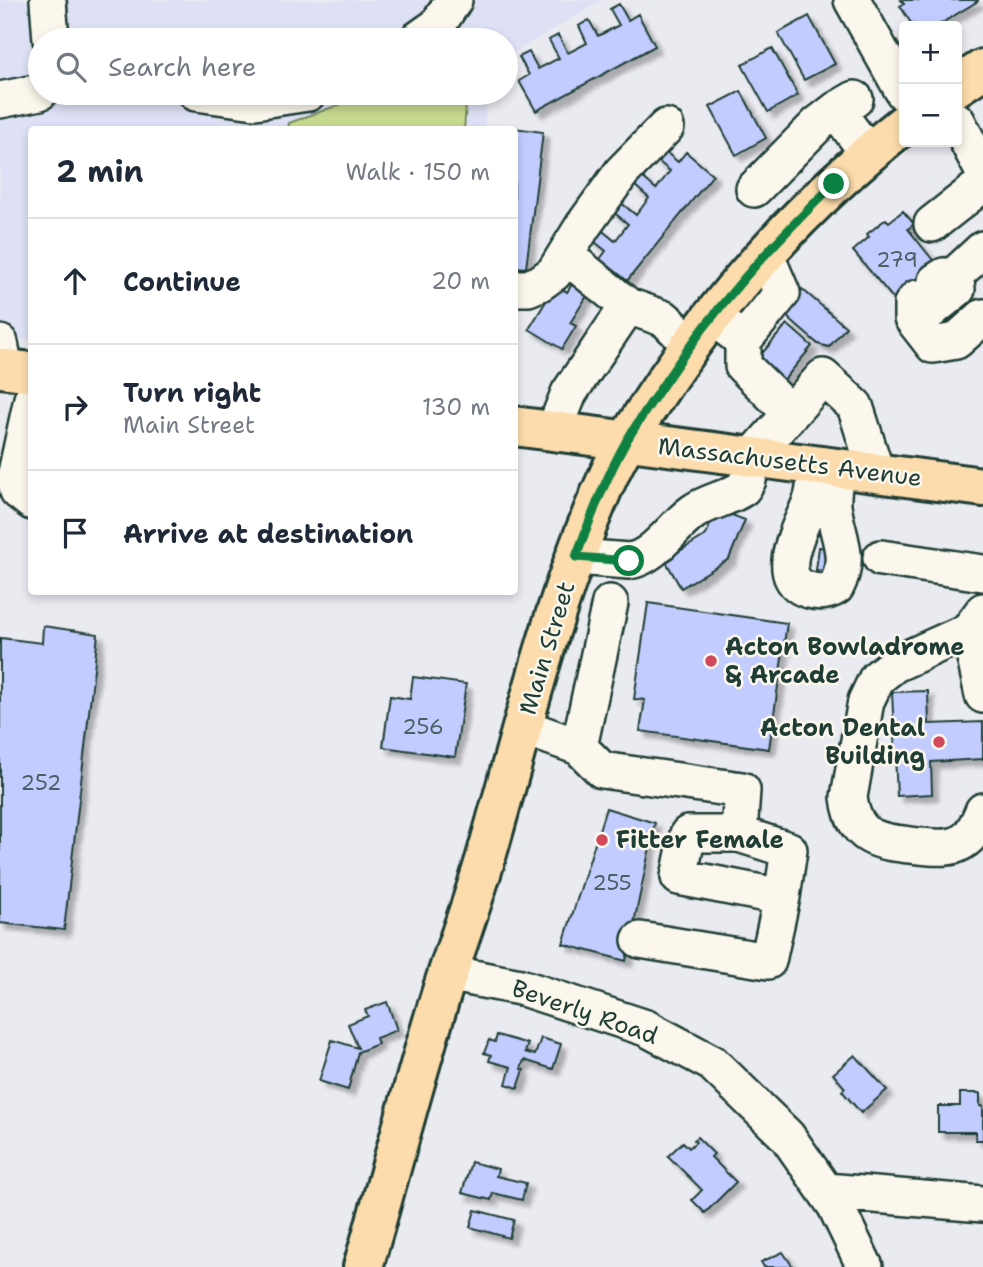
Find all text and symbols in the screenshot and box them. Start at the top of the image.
map controls [899,21,962,147]
button: + [899,21,962,84]
search box [28,28,518,105]
icon: search [52,48,90,86]
text: Search here [108,49,257,84]
button: − [899,84,962,147]
text: 2 min [56,151,143,192]
text: Walk · 150 m [345,157,490,187]
route end [818,168,849,199]
house number: 279 [876,246,918,274]
icon: ahead [56,262,94,300]
text: Continue [123,264,241,299]
text: 20 m [431,266,490,296]
text: Turn right [123,375,261,410]
icon: right [56,388,94,426]
text: 130 m [422,392,490,422]
text: Main Street [123,410,255,440]
street label: Massachusetts Avenue [656,430,924,494]
icon: arrive [56,514,94,552]
text: Arrive at destination [123,516,413,551]
route start [613,545,644,576]
street label: Main Street [512,577,582,719]
place label: Acton Bowladrome & Arcade [725,631,965,691]
marker: Acton Bowladrome & Arcade [703,653,719,669]
place label: Acton Dental Building [760,712,925,772]
house number: 256 [402,713,444,741]
marker: Acton Dental Building [931,734,947,750]
house number: 252 [21,769,61,797]
place label: Fitter Female [616,824,784,856]
marker: Fitter Female [594,832,610,848]
house number: 255 [592,869,632,897]
street label: Beverly Road [508,972,662,1052]

